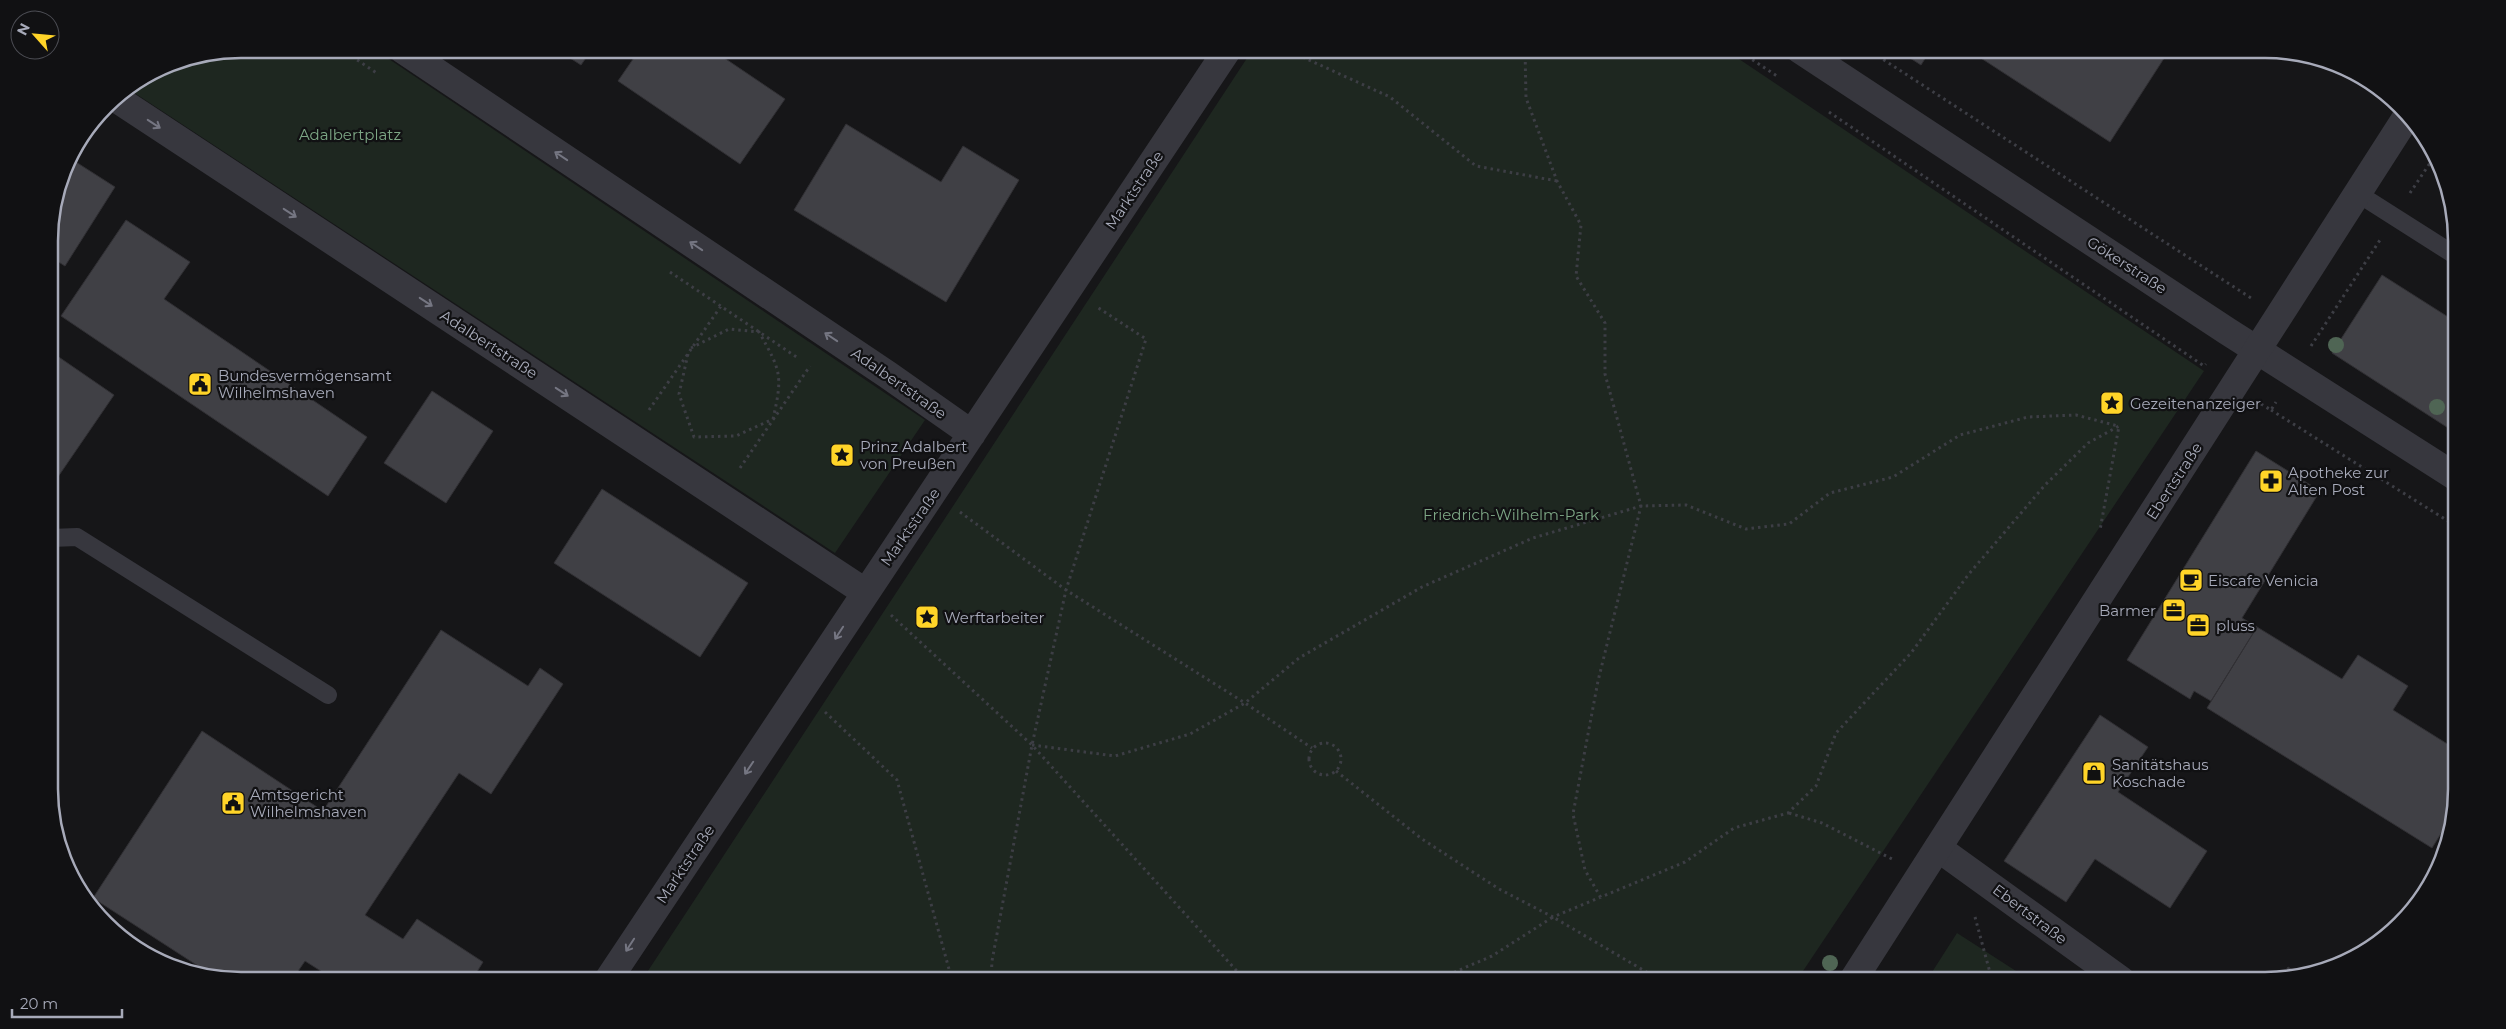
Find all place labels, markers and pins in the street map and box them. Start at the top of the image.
place label: Bundesvermögensamt Wilhelmshaven [218,366,392,402]
public building icon: Bundesvermögensamt Wilhelmshaven [187,371,213,397]
place icon: Gezeitenanzeiger [2099,390,2125,416]
place label: Gezeitenanzeiger [2130,394,2261,413]
place label: Prinz Adalbert von Preußen [860,437,967,473]
place icon: Prinz Adalbert von Preußen [829,442,855,468]
place label: Apotheke zur Alten Post [2288,463,2389,499]
pharmacy icon: Apotheke zur Alten Post [2258,468,2284,494]
cafe icon: Eiscafe Venicia [2178,567,2204,593]
place label: Eiscafe Venicia [2208,571,2319,590]
office icon: Barmer [2161,597,2187,623]
place label: Barmer [2099,601,2156,620]
place icon: Werftarbeiter [914,604,940,630]
place label: Werftarbeiter [944,608,1045,627]
office icon: pluss [2185,612,2211,638]
place label: pluss [2216,616,2255,635]
place label: Sanitätshaus Koschade [2112,755,2209,791]
shop icon: Sanitätshaus Koschade [2081,760,2107,786]
place label: Amtsgericht Wilhelmshaven [250,785,367,821]
public building icon: Amtsgericht Wilhelmshaven [220,790,246,816]

